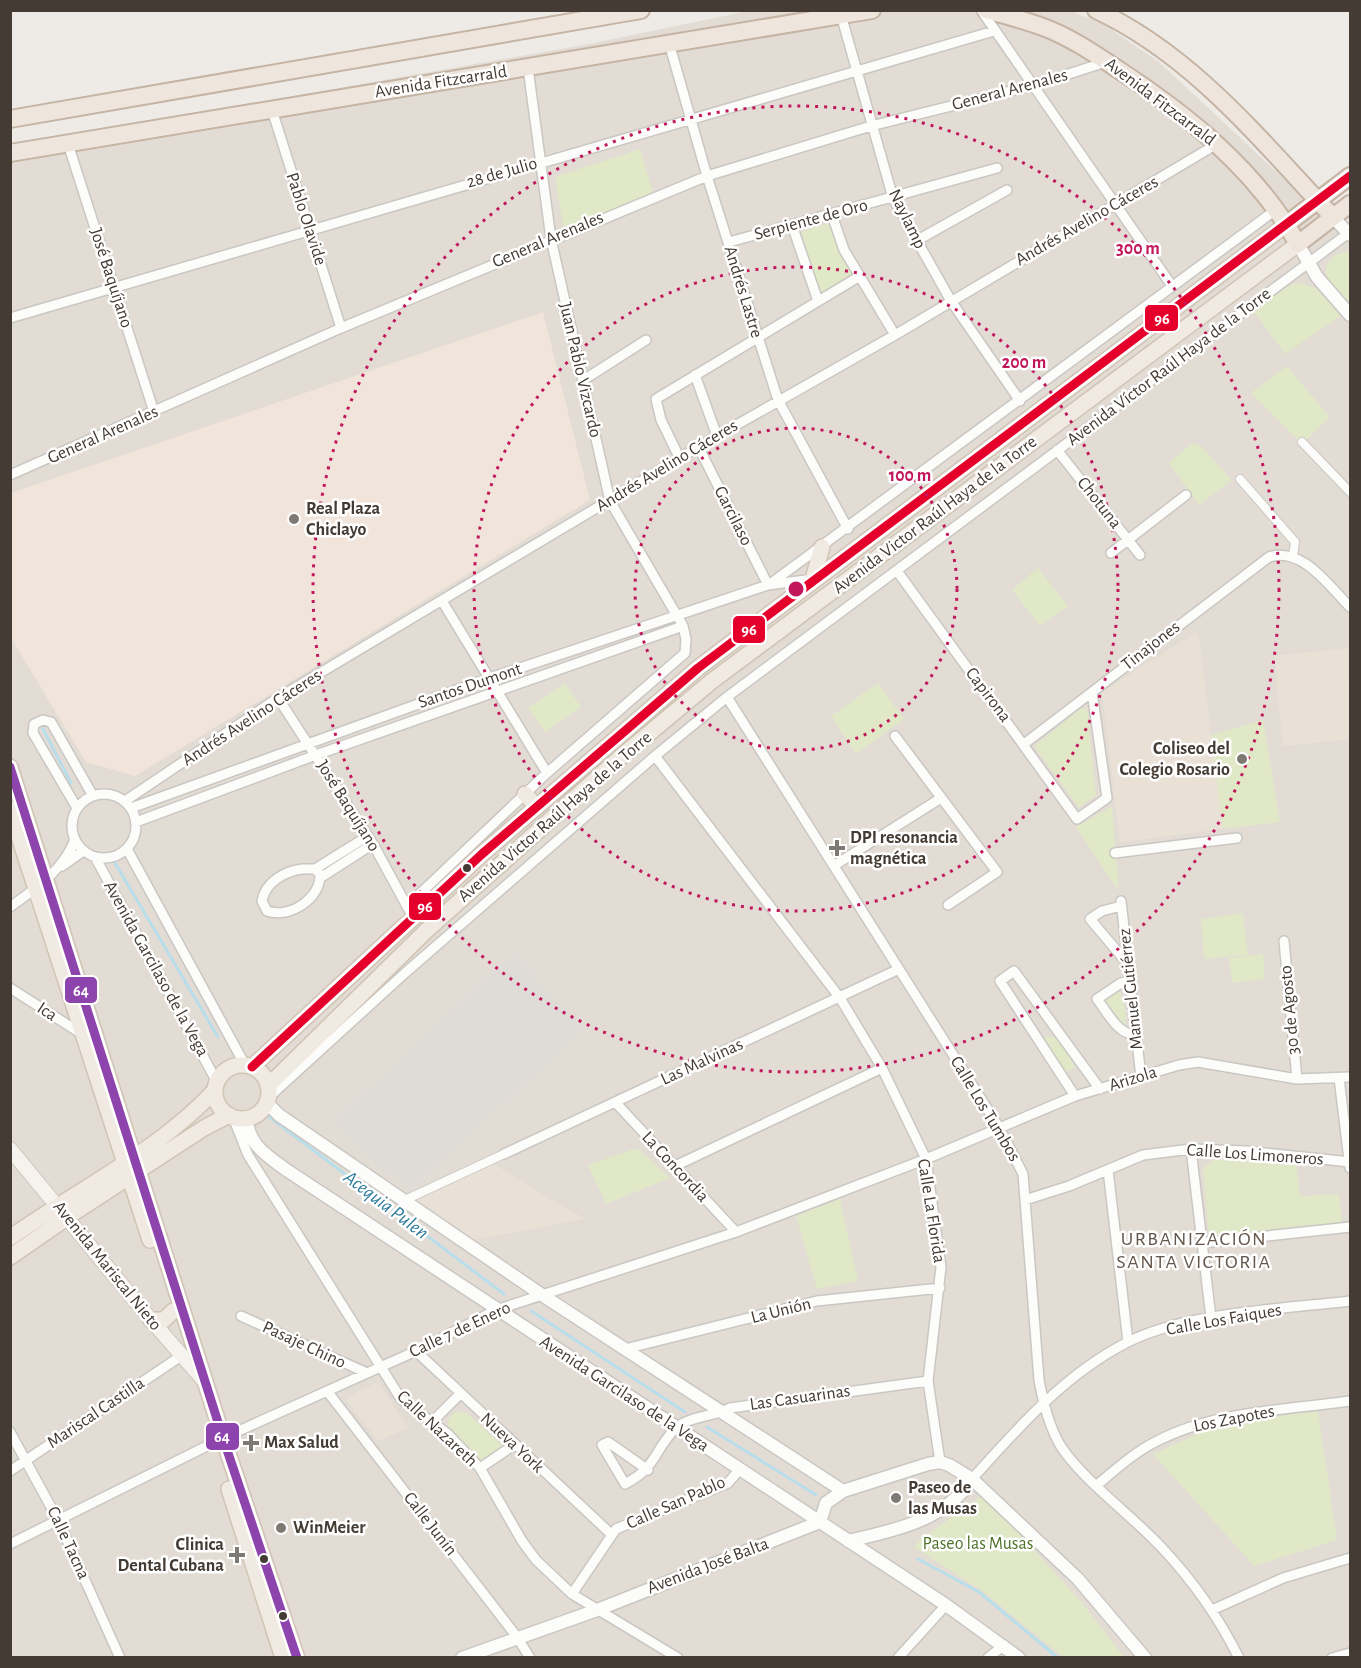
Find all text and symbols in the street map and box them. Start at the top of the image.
street label: Avenida Fitzcarrald [1101,55,1219,149]
street label: Avenida Fitzcarrald [374,63,508,101]
street label: General Arenales [950,66,1070,114]
street label: 28 de Julio [465,154,539,192]
street label: Pablo Olavide [283,170,329,268]
street label: Andrés Avelino Cáceres [1012,173,1162,269]
street label: Naylamp [885,186,929,252]
street label: Serpiente de Oro [752,196,870,244]
street label: General Arenales [490,208,606,272]
street label: José Baquíjano [86,226,136,330]
text: 300 m [1116,240,1160,258]
street label: Andrés Lastre [721,244,765,340]
street label: Avenida Víctor Raúl Haya de la Torre [1064,285,1274,449]
street label: Juan Pablo Vizcardo [556,301,604,440]
line badge: 96 [1144,304,1179,332]
text: 96 [1154,311,1170,327]
text: 200 m [1002,354,1046,372]
street label: General Arenales [45,403,161,467]
street label: Andrés Avelino Cáceres [593,417,741,515]
street label: Avenida Victor Raúl Haya de la Torre [830,433,1040,597]
text: 100 m [889,467,931,485]
street label: Chotuna [1073,474,1125,532]
street label: Garcilaso [710,483,756,549]
place label: Real Plaza Chiclayo [306,500,381,539]
marker: Real Plaza Chiclayo [287,512,301,526]
centre of rings [786,579,806,599]
line badge: 96 [732,615,766,644]
street label: Tinajones [1118,618,1184,674]
text: 96 [741,622,757,638]
street label: Santos Dumont [416,660,524,712]
street label: Capirona [962,664,1014,726]
street label: Andrés Avelino Cáceres [179,666,325,770]
street label: Avenida Victor Raúl Haya de la Torre [455,728,655,906]
place label: Coliseo del Colegio Rosario [1119,740,1230,779]
marker: Coliseo del Colegio Rosario [1235,752,1249,766]
street label: José Baquíjano [313,757,383,855]
place label: DPI resonancia magnética [850,829,958,868]
marker: DPI resonancia magnética [828,839,846,857]
unlabelled marker [461,862,473,874]
street label: Avenida Garcilaso de la Vega [100,878,212,1060]
line badge: 96 [408,892,442,921]
text: 96 [417,899,433,915]
street label: Manuel Gutiérrez [1116,928,1146,1050]
street label: 30 de Agosto [1277,964,1303,1055]
line badge: 64 [64,976,98,1004]
text: 64 [73,983,89,999]
street label: Ica [34,999,60,1025]
street label: Las Malvinas [658,1035,746,1089]
street label: Calle Los Tumbos [947,1053,1023,1165]
street label: Arizola [1107,1063,1159,1095]
street label: La Concordia [638,1128,712,1206]
street label: Calle Los Limoneros [1186,1141,1324,1169]
street label: Calle La Florida [914,1158,948,1264]
water label: Acequia Pulen [339,1166,432,1243]
street label: Avenida Mariscal Nieto [49,1198,165,1334]
district label: URBANIZACIÓN SANTA VICTORIA [1116,1228,1272,1272]
street label: La Unión [749,1295,813,1327]
street label: Calle 7 de Enero [407,1299,514,1361]
street label: Calle Los Faiques [1165,1301,1283,1339]
street label: Pasaje Chino [260,1318,348,1372]
street label: Avenida Garcilaso de la Vega [536,1333,712,1455]
street label: Mariscal Castilla [44,1374,148,1452]
street label: Las Casuarinas [748,1382,852,1414]
street label: Calle Nazareth [393,1387,481,1471]
street label: Los Zapotes [1192,1402,1276,1436]
street label: Nueva York [477,1409,548,1477]
line badge: 64 [205,1422,240,1451]
text: 64 [214,1429,230,1445]
marker: Max Salud [242,1434,260,1452]
place label: Max Salud [264,1434,339,1452]
street label: Calle San Pablo [624,1473,728,1533]
place label: Paseo de las Musas [908,1479,977,1518]
street label: Calle Junín [400,1489,460,1559]
marker: Paseo de las Musas [889,1491,903,1505]
street label: Calle Tacna [43,1504,93,1582]
place label: WinMeier [293,1519,366,1537]
marker: WinMeier [274,1521,288,1535]
street label: Avenida José Balta [645,1535,771,1597]
park label: Paseo las Musas [922,1535,1034,1553]
place label: Clinica Dental Cubana [117,1536,224,1575]
marker: Clinica Dental Cubana [228,1546,246,1564]
unlabelled marker [258,1553,270,1565]
unlabelled marker [277,1610,289,1622]

